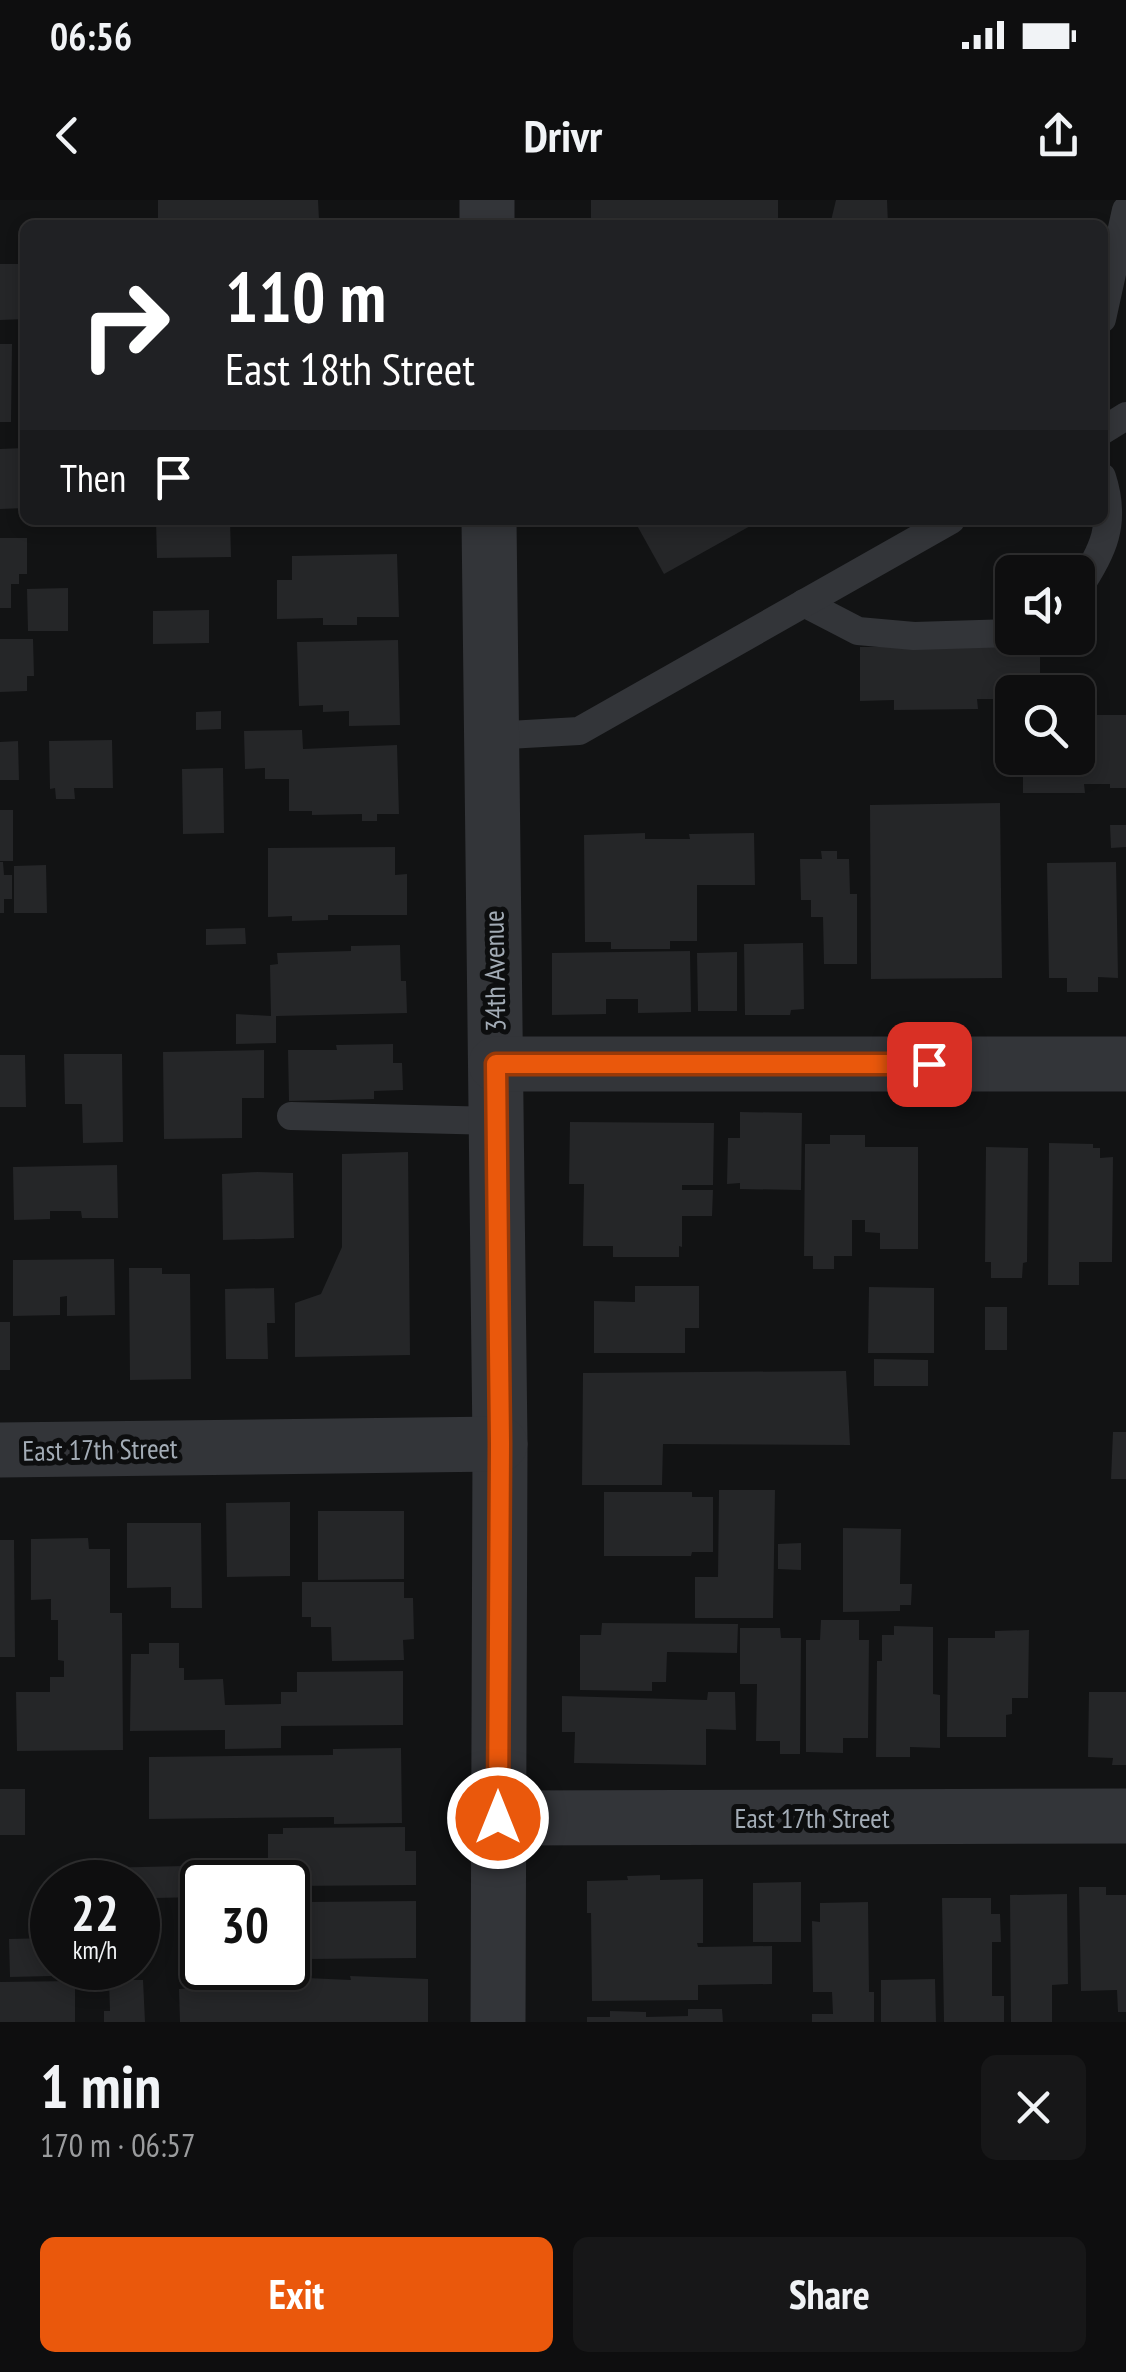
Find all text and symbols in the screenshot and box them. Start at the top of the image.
text: 06:56 [50,11,132,60]
text: Drivr [524,106,602,164]
icon: back [40,108,95,163]
icon: share [1031,108,1086,163]
text: 110 m [225,251,386,341]
icon: right [60,260,190,390]
text: East 18th Street [225,339,475,397]
icon: arrive [146,450,201,505]
text: Then [60,453,126,502]
map controls [995,555,1095,775]
button: sound [995,555,1095,655]
button: search [995,675,1095,775]
street label: 34th Avenue [474,910,514,1032]
pin [887,1022,972,1107]
icon: arrive [902,1037,957,1092]
street label: East 17th Street [22,1429,178,1469]
position arrow [446,1766,550,1870]
street label: East 17th Street [734,1799,890,1836]
speed limit sign: 30 [180,1860,310,1990]
text: 22 [71,1880,119,1945]
text: km/h [73,1934,117,1966]
text: 1 min [40,2047,161,2125]
button: close [981,2055,1086,2160]
text: 170 m · 06:57 [40,2124,195,2166]
button: Exit [40,2237,553,2352]
button: Share [573,2237,1086,2352]

